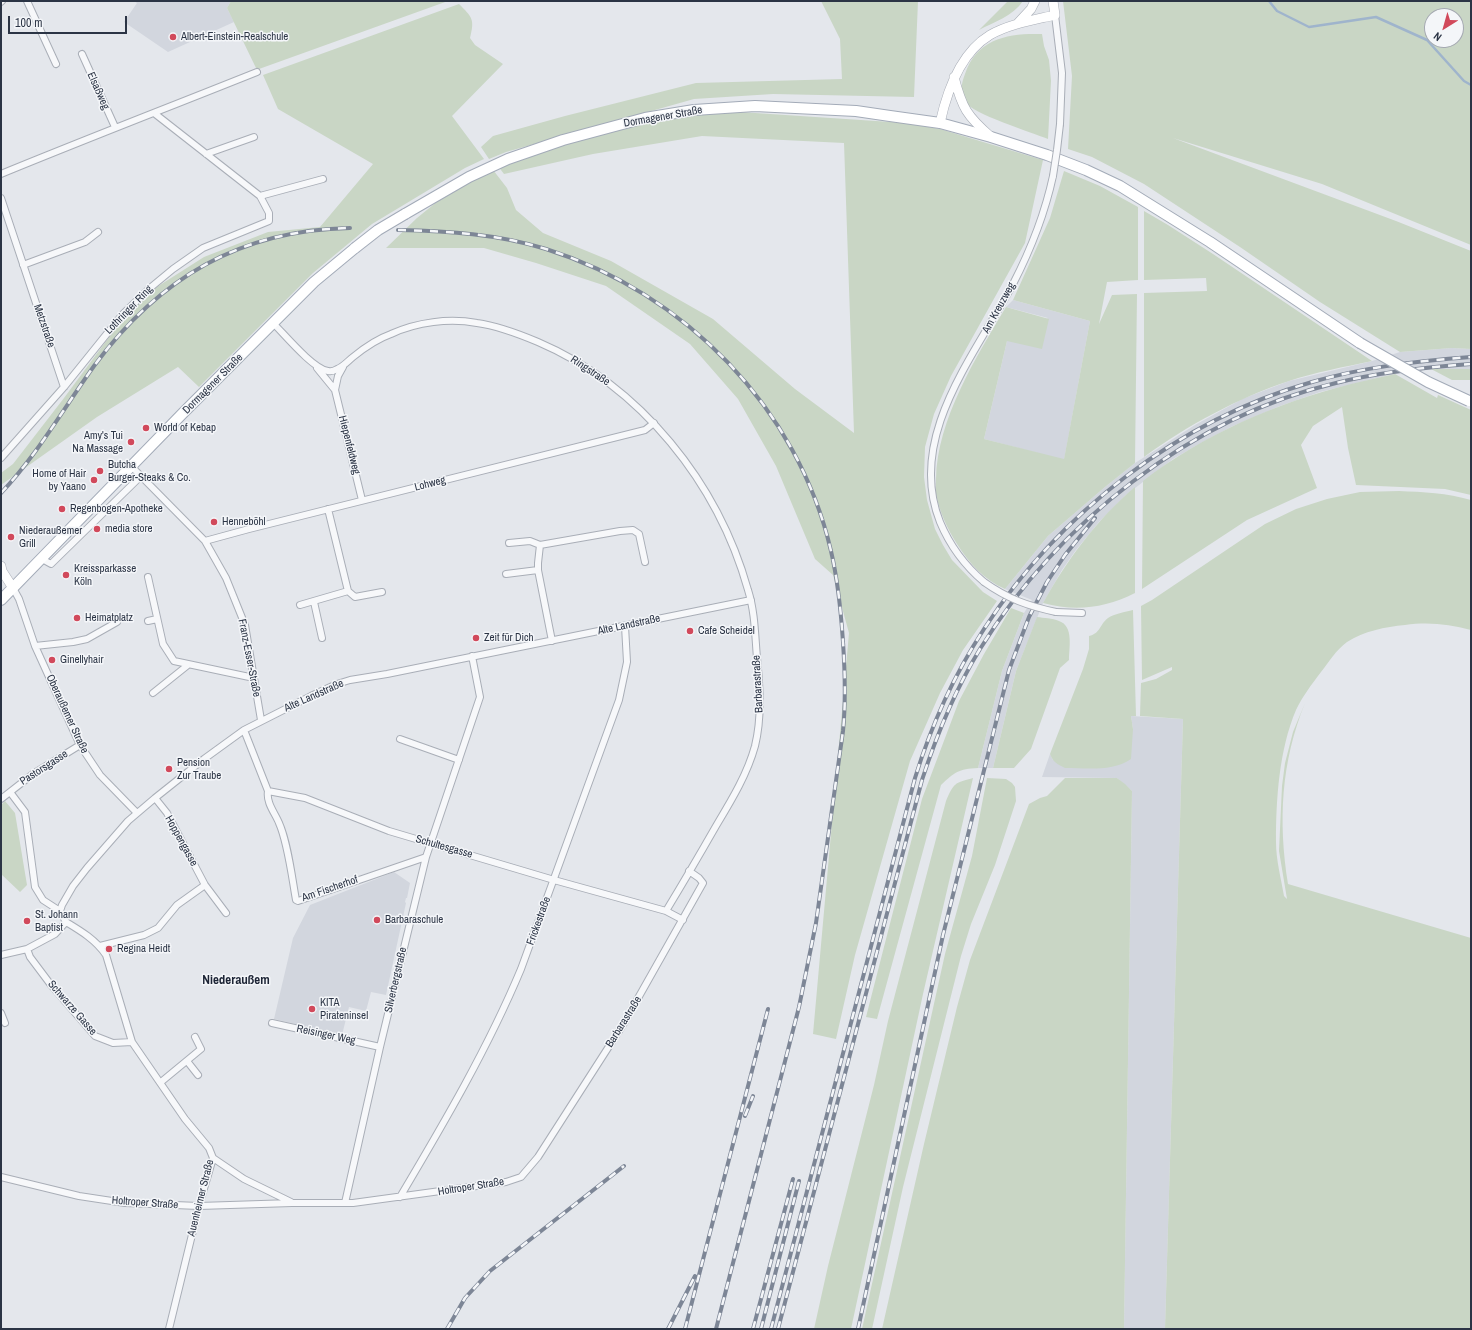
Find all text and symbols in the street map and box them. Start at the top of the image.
scale bar [10,8,129,34]
north arrow [1424,8,1464,48]
text: 100 m [15,15,42,31]
text: N [1431,29,1444,44]
place label: Albert-Einstein-Realschule [181,30,288,44]
marker: Albert-Einstein-Realschule [168,32,178,42]
street label: Elsaßweg [84,70,112,112]
street label: Dormagener Straße [623,104,703,130]
street label: Am Kreuzweg [980,280,1018,336]
street label: Lothringer Ring [102,283,156,337]
street label: Metzstraße [30,303,58,349]
street label: Dormagener Straße [180,351,246,417]
street label: Ringstraße [568,353,612,389]
street label: Hiepenfeldweg [335,414,363,476]
place label: World of Kebap [154,421,216,435]
marker: World of Kebap [141,423,151,433]
place label: Amy's Tui Na Massage [72,429,123,455]
marker: Amy's Tui Na Massage [126,437,136,447]
place label: Butcha Burger-Steaks & Co. [108,458,191,484]
marker: Butcha Burger-Steaks & Co. [95,466,105,476]
place label: Home of Hair by Yaano [32,467,86,493]
street label: Lohweg [413,474,447,494]
marker: Home of Hair by Yaano [89,475,99,485]
place label: Regenbogen-Apotheke [70,502,163,516]
marker: Regenbogen-Apotheke [57,504,67,514]
place label: Henneböhl [222,515,266,529]
marker: Henneböhl [209,517,219,527]
place label: media store [105,522,153,536]
place label: Niederaußemer Grill [19,524,82,550]
marker: media store [92,524,102,534]
marker: Niederaußemer Grill [6,532,16,542]
place label: Kreissparkasse Köln [74,562,136,588]
marker: Kreissparkasse Köln [61,570,71,580]
place label: Heimatplatz [85,611,133,625]
street label: Alte Landstraße [596,612,662,638]
marker: Heimatplatz [72,613,82,623]
street label: Franz-Esser-Straße [235,618,263,698]
place label: Cafe Scheidel [698,624,755,638]
marker: Cafe Scheidel [685,626,695,636]
place label: Zeit für Dich [484,631,534,645]
marker: Zeit für Dich [471,633,481,643]
place label: Ginellyhair [60,653,104,667]
marker: Ginellyhair [47,655,57,665]
street label: Barbarastraße [750,655,766,713]
street label: Oberaußemer Straße [43,672,91,756]
street label: Alte Landstraße [282,677,346,715]
street label: Pastorsgasse [17,748,71,788]
place label: Pension Zur Traube [177,756,221,782]
marker: Pension Zur Traube [164,764,174,774]
street label: Hoppengasse [162,813,200,869]
street label: Schultesgasse [414,833,474,861]
street label: Am Fischerhof [300,873,360,905]
street label: Frickestraße [524,895,554,947]
place label: St. Johann Baptist [35,908,78,934]
place label: Barbaraschule [385,913,443,927]
marker: Barbaraschule [372,915,382,925]
marker: St. Johann Baptist [22,916,32,926]
place label: Regina Heidt [117,942,170,956]
marker: Regina Heidt [104,944,114,954]
street label: Silverbergstraße [382,946,410,1014]
district label: Niederaußem [202,973,270,989]
street label: Schwarze Gasse [45,978,99,1038]
street label: Barbarastraße [603,994,645,1050]
place label: KITA Pirateninsel [320,996,368,1022]
marker: KITA Pirateninsel [307,1004,317,1014]
street label: Reisinger Weg [295,1022,357,1048]
street label: Auenheimer Straße [185,1158,217,1238]
street label: Holtroper Straße [437,1175,505,1199]
street label: Holtroper Straße [111,1194,179,1212]

